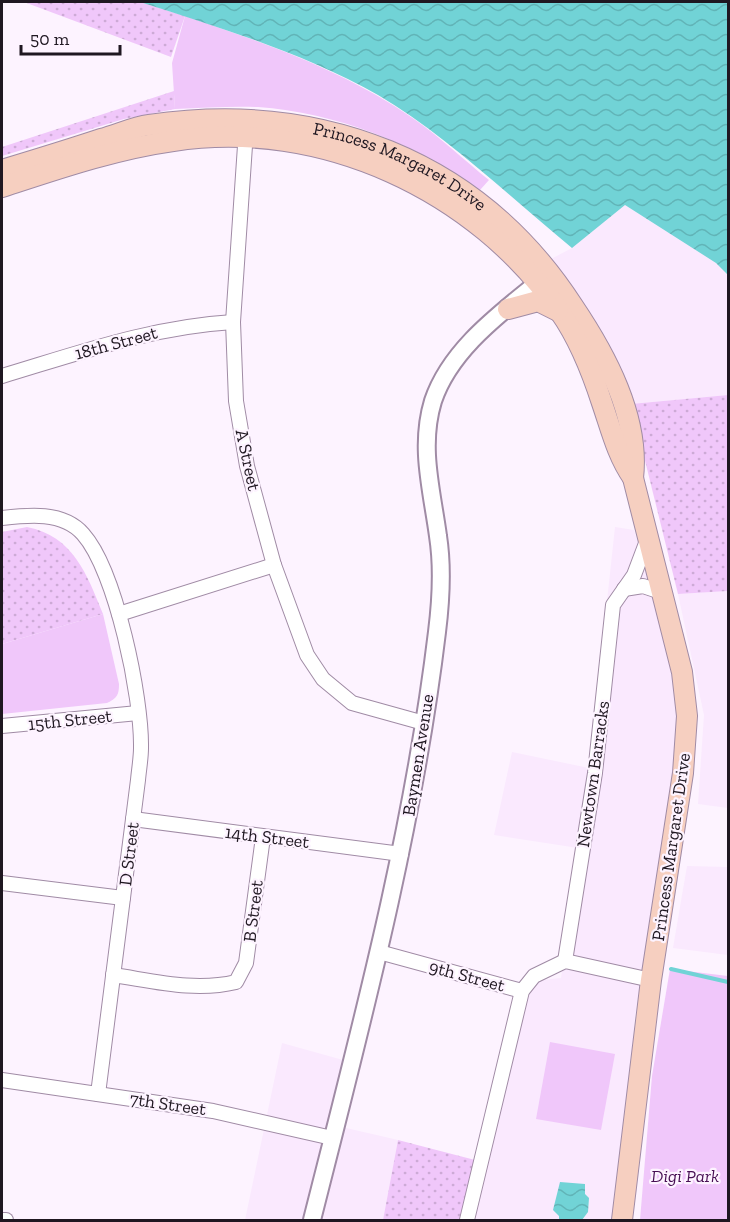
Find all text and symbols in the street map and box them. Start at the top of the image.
scale bar [21,18,120,56]
text: 50 m [30,28,70,50]
street label: Princess Margaret Drive [311,117,491,216]
street label: 18th Street [72,321,160,365]
street label: A Street [231,427,265,493]
street label: Baymen Avenue [397,692,439,818]
street label: Newtown Barracks [572,699,614,849]
street label: 15th Street [27,705,113,735]
street label: Princess Margaret Drive [647,752,695,942]
street label: D Street [114,820,144,887]
street label: 14th Street [224,821,311,853]
street label: B Street [238,878,268,943]
street label: 9th Street [427,955,508,997]
street label: 7th Street [129,1088,208,1120]
park label: Digi Park [651,1165,719,1187]

